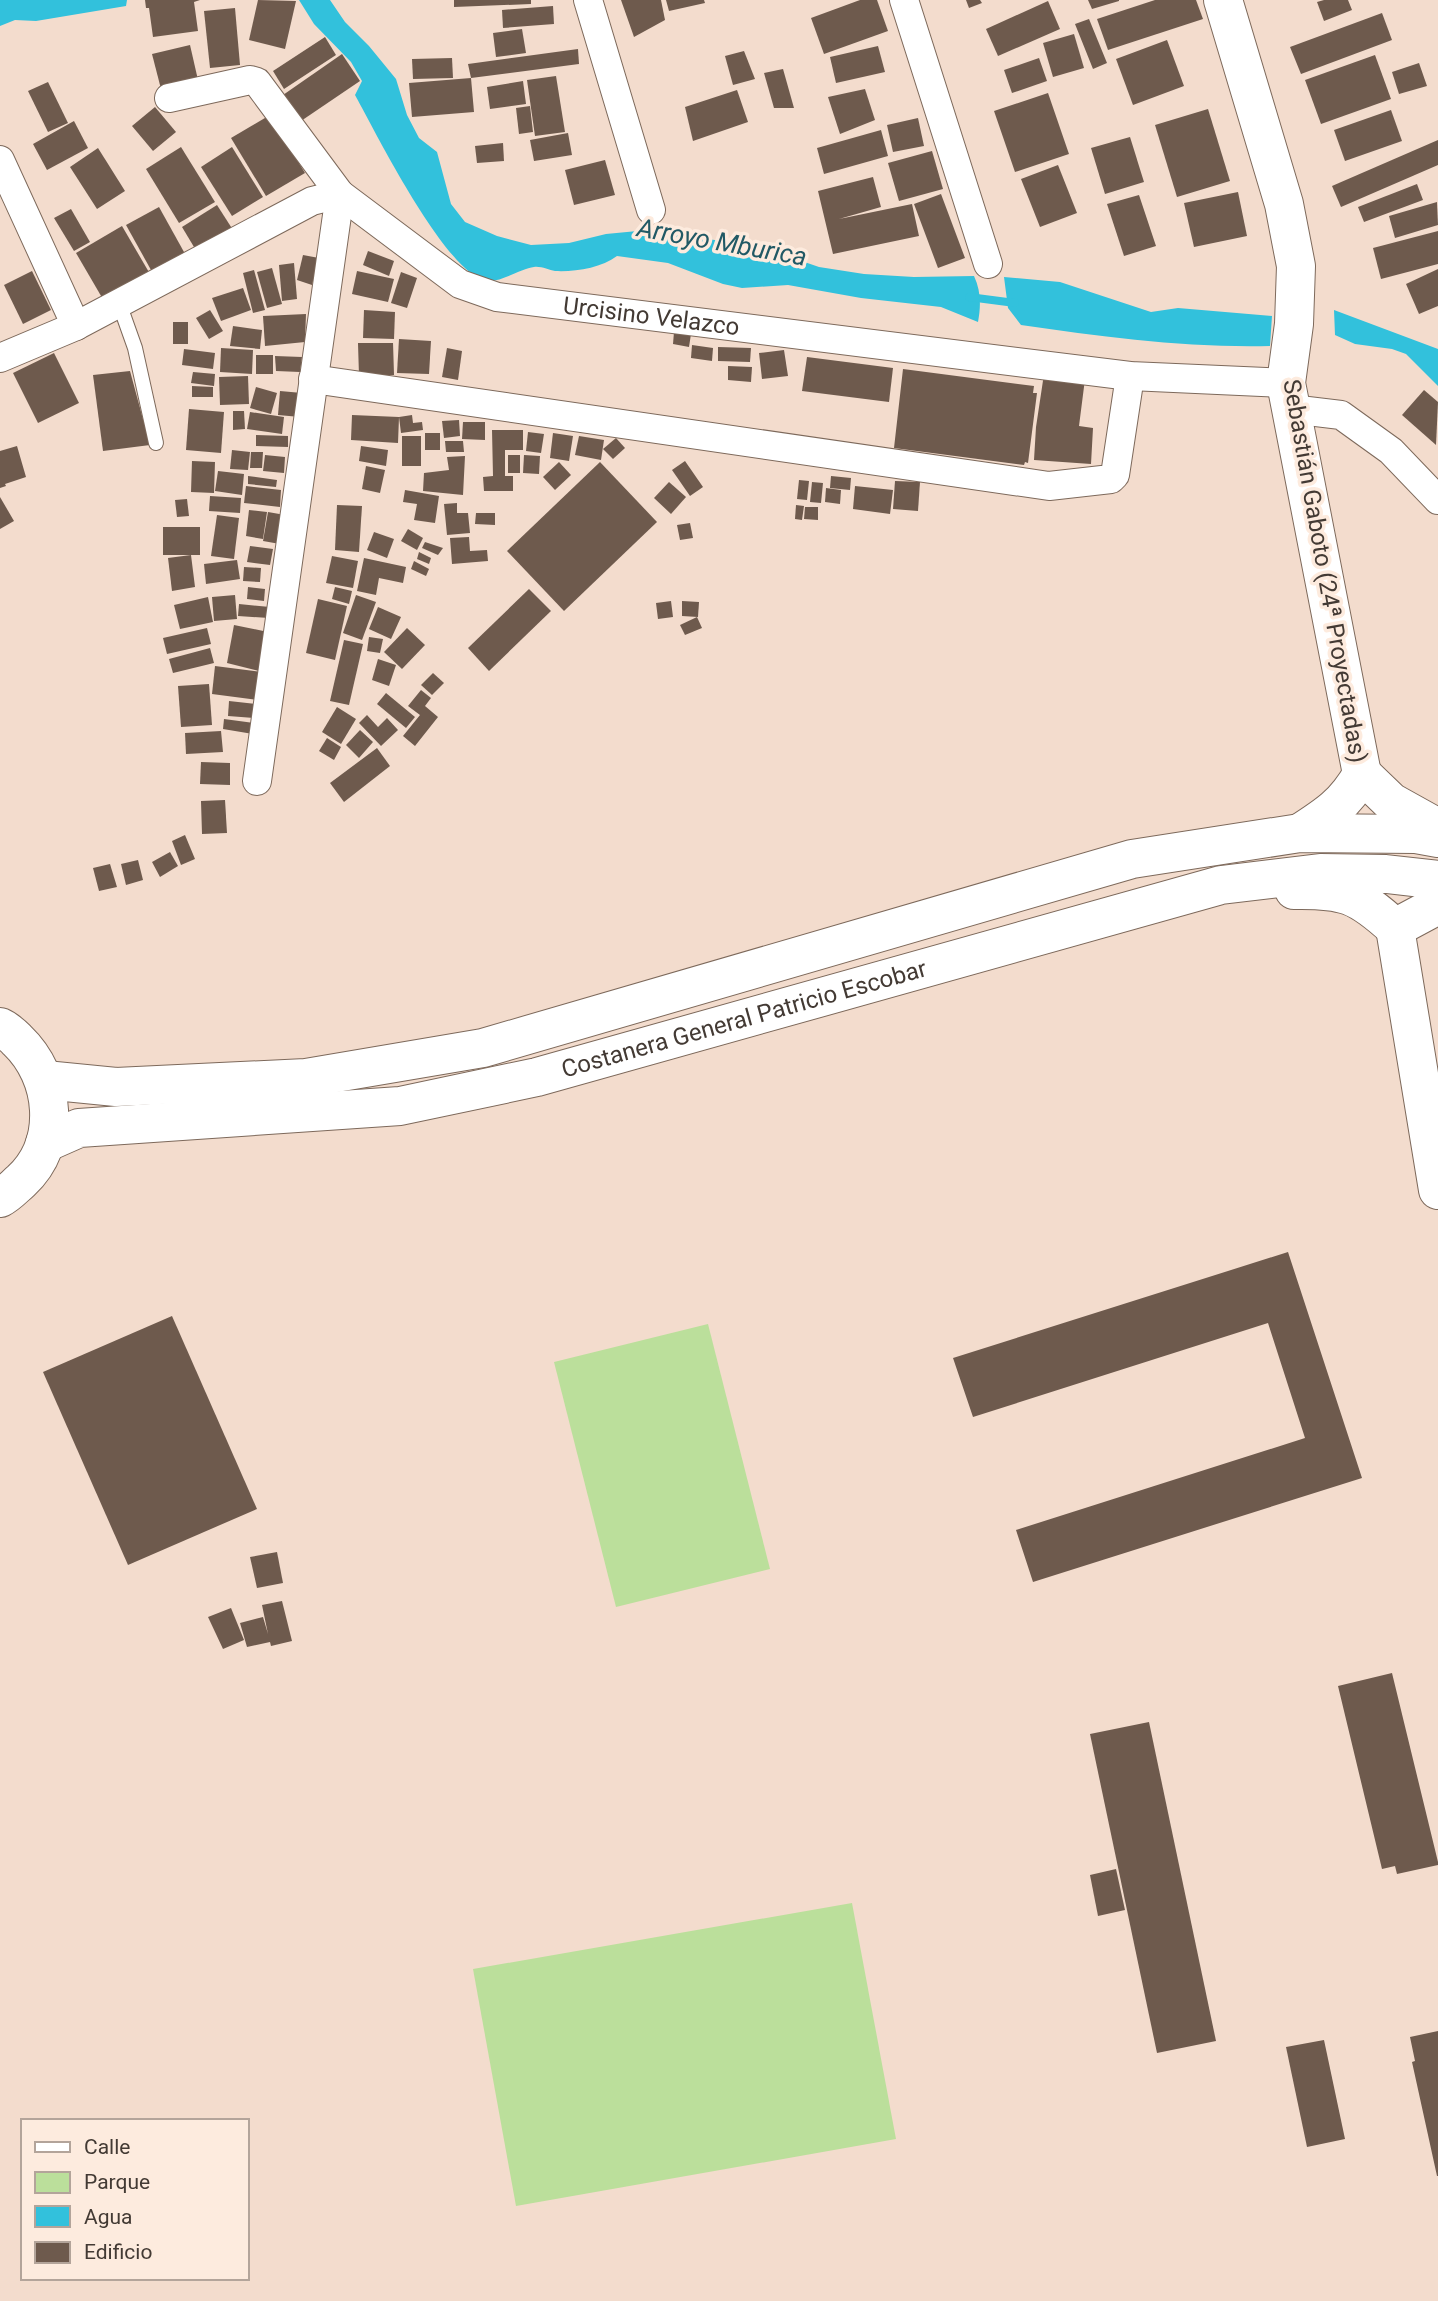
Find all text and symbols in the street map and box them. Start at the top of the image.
water label: Arroyo Mburica [633,212,809,272]
street label: Urcisino Velazco [561,291,741,341]
street label: Sebastián Gaboto (24ª Proyectadas) [1277,377,1373,765]
street label: Costanera General Patricio Escobar [558,954,930,1083]
legend [21,2119,248,2280]
text: Calle [84,2135,130,2159]
text: Parque [84,2170,150,2194]
text: Agua [84,2205,133,2229]
text: Edificio [84,2240,152,2264]

